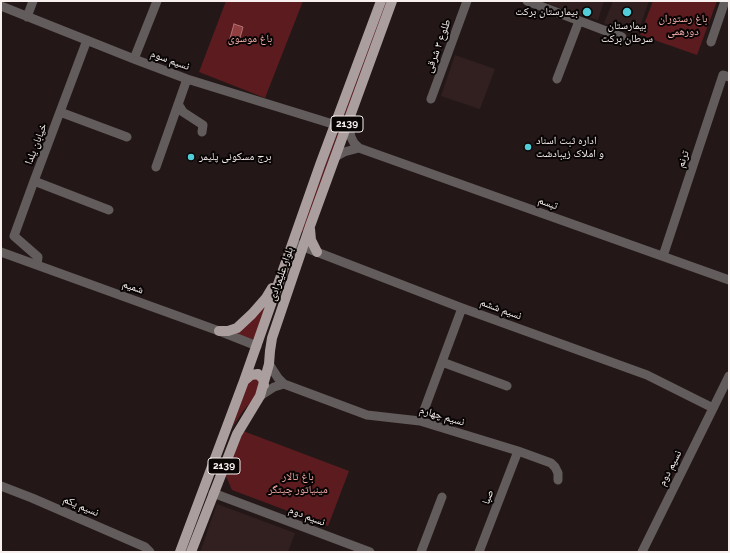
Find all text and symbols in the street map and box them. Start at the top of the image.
place label: بیمارستان برکت [515,5,578,19]
marker: بیمارستان برکت [581,6,593,18]
marker: بیمارستان سرطان برکت [621,6,633,18]
park label: باغ رستوران دورهمی [658,12,708,38]
street label: طلوع ۳ شرقی [422,17,454,75]
place label: بیمارستان سرطان برکت [601,19,653,45]
park label: باغ موسوی [228,32,272,46]
street label: نسیم سوم [149,47,191,73]
road number: 2139 [331,116,363,132]
street label: خیابان یلدا [22,122,50,166]
place label: اداره ثبت اسناد و املاک زیبادشت [536,134,604,160]
marker: اداره ثبت اسناد و املاک زیبادشت [523,142,533,152]
street label: ترنم [674,149,692,169]
place label: برج مسکونی پلیمر [199,150,272,164]
marker: برج مسکونی پلیمر [186,152,196,162]
street label: تبسم [536,193,560,213]
street label: بلوار علیمرادی [266,246,296,302]
street label: شمیم [121,277,145,297]
street label: نسیم ششم [478,295,524,323]
street label: نسیم چهارم [418,403,466,429]
street label: نسیم دوم [655,448,685,488]
road number: 2139 [208,458,240,474]
park label: باغ تالار مینیاتور چیتگر [268,470,328,496]
street label: صبا [479,488,497,506]
street label: نسیم یکم [61,493,101,519]
street label: نسیم دوم [287,503,327,529]

